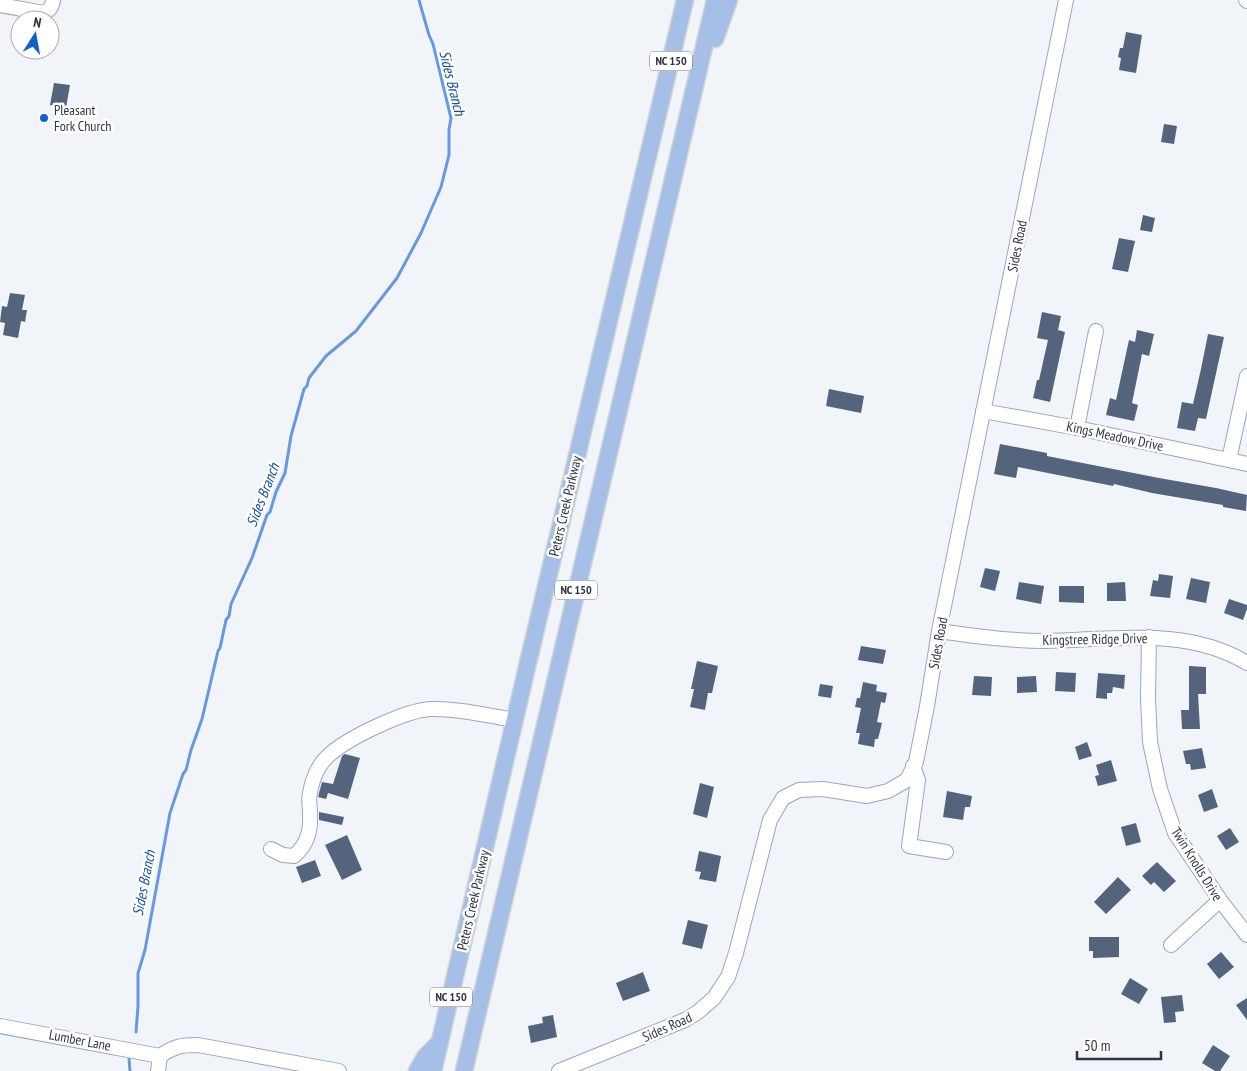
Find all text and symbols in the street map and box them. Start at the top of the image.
north arrow [10,10,60,60]
text: N [32,13,43,32]
water label: Sides Branch [435,48,470,119]
road number: NC 150 [650,51,692,70]
place label: Pleasant Fork Church [54,101,111,135]
marker: Pleasant Fork Church [38,112,50,124]
street label: Sides Road [1003,219,1031,273]
street label: Kings Meadow Drive [1065,417,1165,455]
street label: Peters Creek Parkway [545,453,585,558]
water label: Sides Branch [242,459,284,529]
road number: NC 150 [555,580,597,600]
street label: Sides Road [925,616,951,670]
street label: Kingstree Ridge Drive [1042,629,1148,649]
street label: Twin Knolls Drive [1167,824,1227,904]
water label: Sides Branch [128,847,159,917]
street label: Peters Creek Parkway [453,847,493,952]
road number: NC 150 [430,988,472,1006]
street label: Sides Road [639,1008,695,1046]
street label: Lumber Lane [48,1025,113,1055]
scale bar [1077,1028,1161,1060]
text: 50 m [1084,1036,1110,1055]

